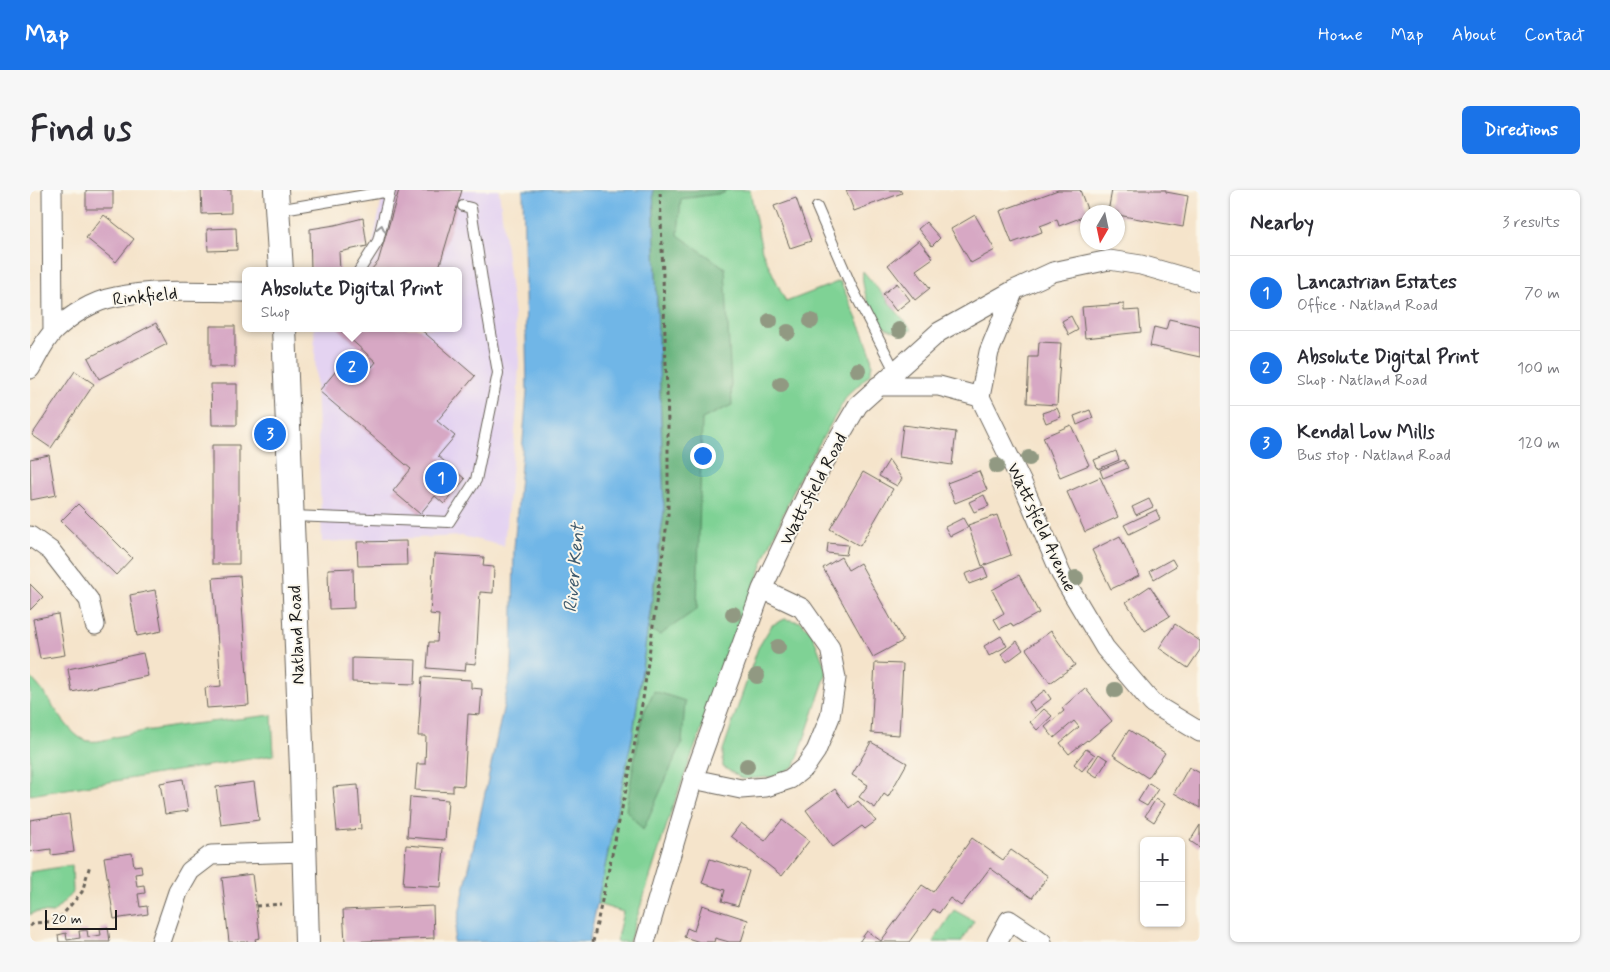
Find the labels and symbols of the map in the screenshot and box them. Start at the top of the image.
north arrow [1080,205,1125,250]
one-way arrow [375,224,386,233]
street label: Rinkfield [112,282,179,312]
pin: 2 [336,348,368,386]
pin: 3 [254,415,286,453]
street label: Wattsfield Road [774,429,854,550]
your location [690,443,716,469]
pin: 1 [425,459,457,497]
street label: Wattsfield Avenue [1001,459,1081,596]
water label: River Kent [558,521,591,614]
street label: Natland Road [283,585,311,685]
scale bar [45,907,118,930]

